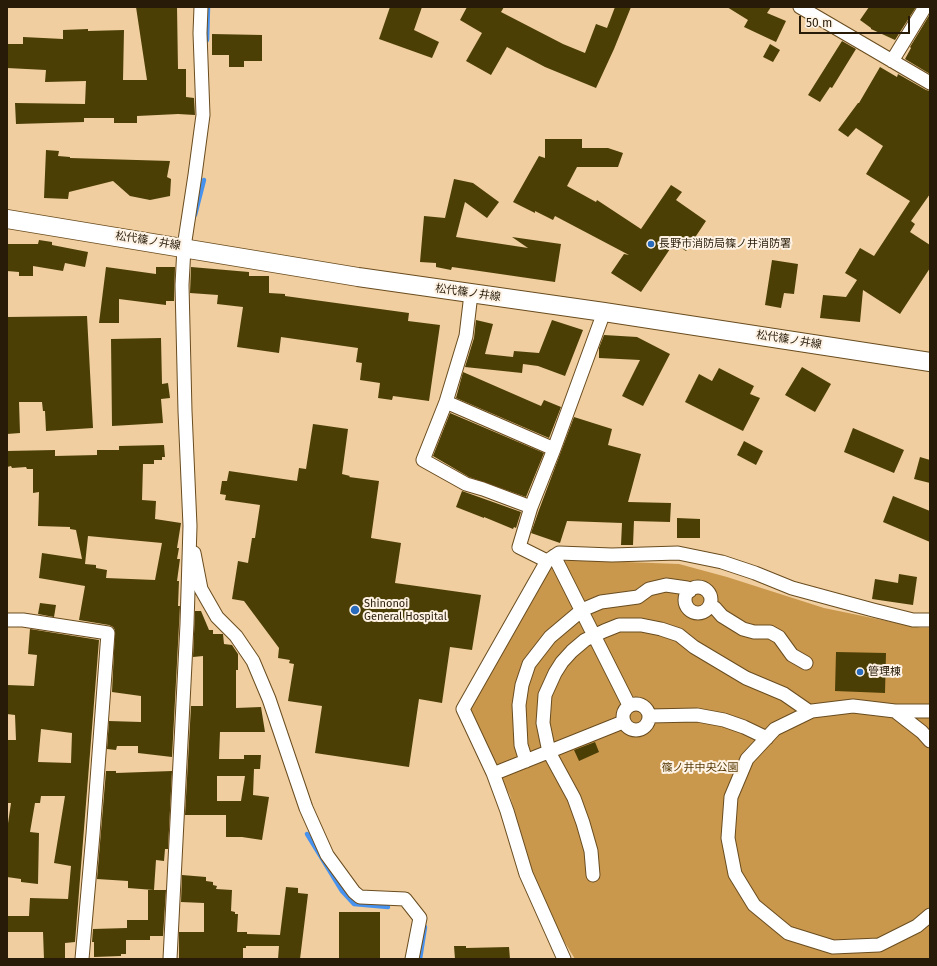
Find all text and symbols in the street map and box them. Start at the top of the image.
scale bar [801,8,912,34]
text: 50 m [806,16,832,30]
street label: 松代篠ノ井線 [114,229,182,253]
place label: 長野市消防局篠ノ井消防署 [659,237,791,251]
marker: 長野市消防局篠ノ井消防署 [646,239,656,249]
street label: 松代篠ノ井線 [434,282,502,304]
street label: 松代篠ノ井線 [755,328,823,352]
place label: Shinonoi General Hospital [364,597,447,623]
marker: Shinonoi General Hospital [349,604,361,616]
place label: 管理棟 [868,665,901,679]
marker: 管理棟 [855,667,865,677]
park label: 篠ノ井中央公園 [662,761,738,775]

